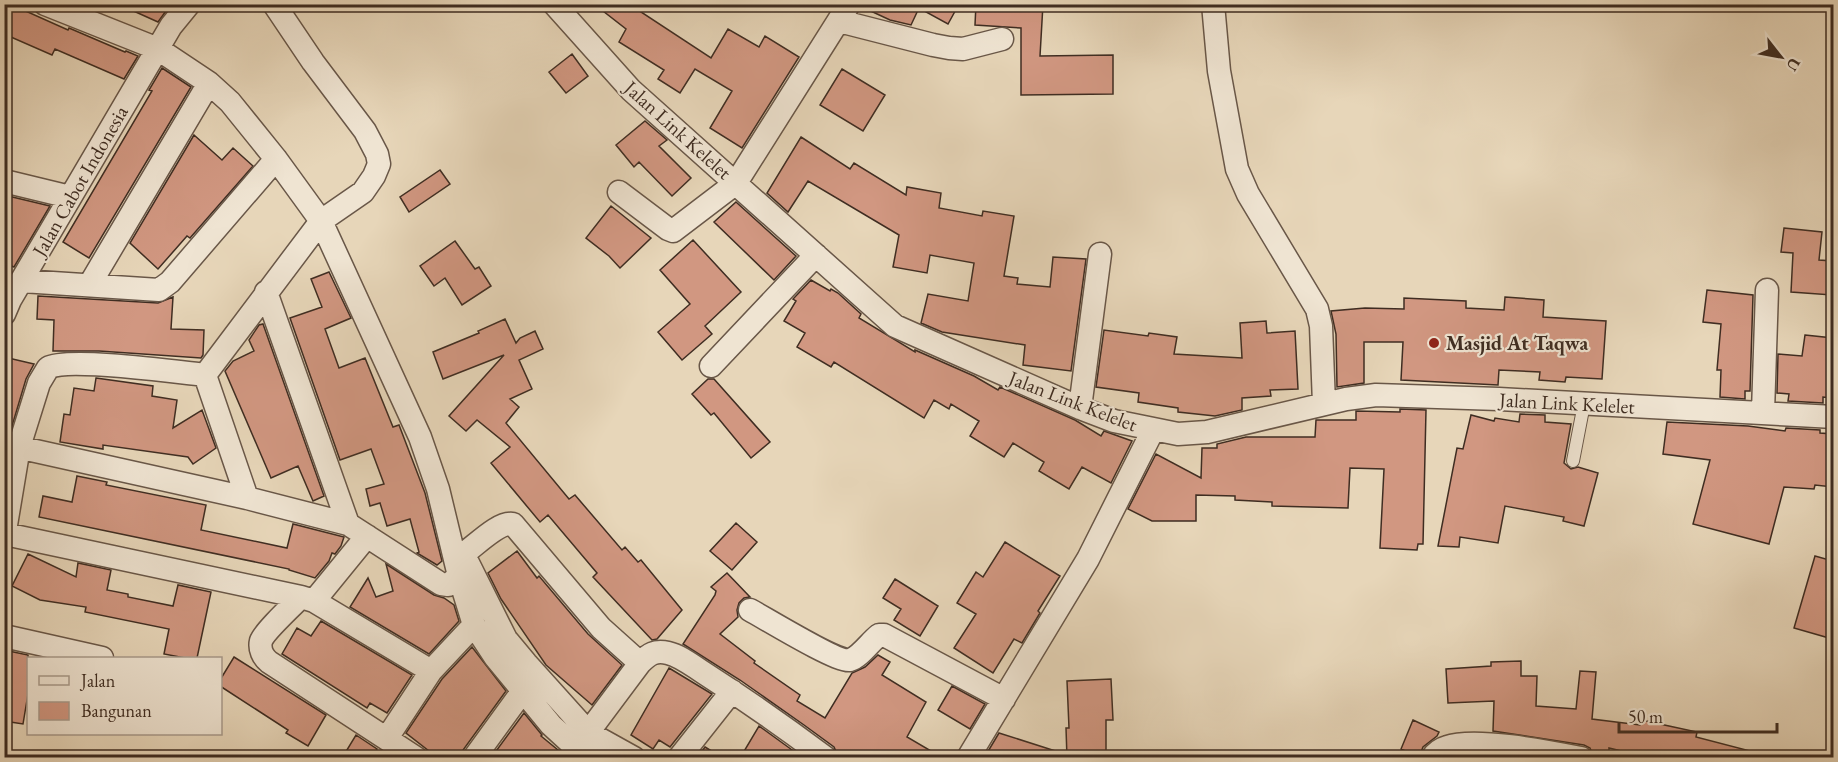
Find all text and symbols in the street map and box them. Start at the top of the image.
north arrow [1751,27,1811,87]
text: U [1781,54,1805,75]
street label: Jalan Link Kelelet [617,74,738,185]
street label: Jalan Cabot Indonesia [25,101,134,263]
place label: Masjid At Taqwa [1446,330,1588,356]
marker: Masjid At Taqwa [1427,336,1441,350]
street label: Jalan Link Kelelet [1003,364,1142,438]
street label: Jalan Link Kelelet [1497,386,1636,420]
legend [27,657,222,735]
text: Jalan [79,669,116,692]
scale bar [1619,696,1776,734]
text: Bangunan [81,699,152,722]
text: 50 m [1628,705,1663,728]

